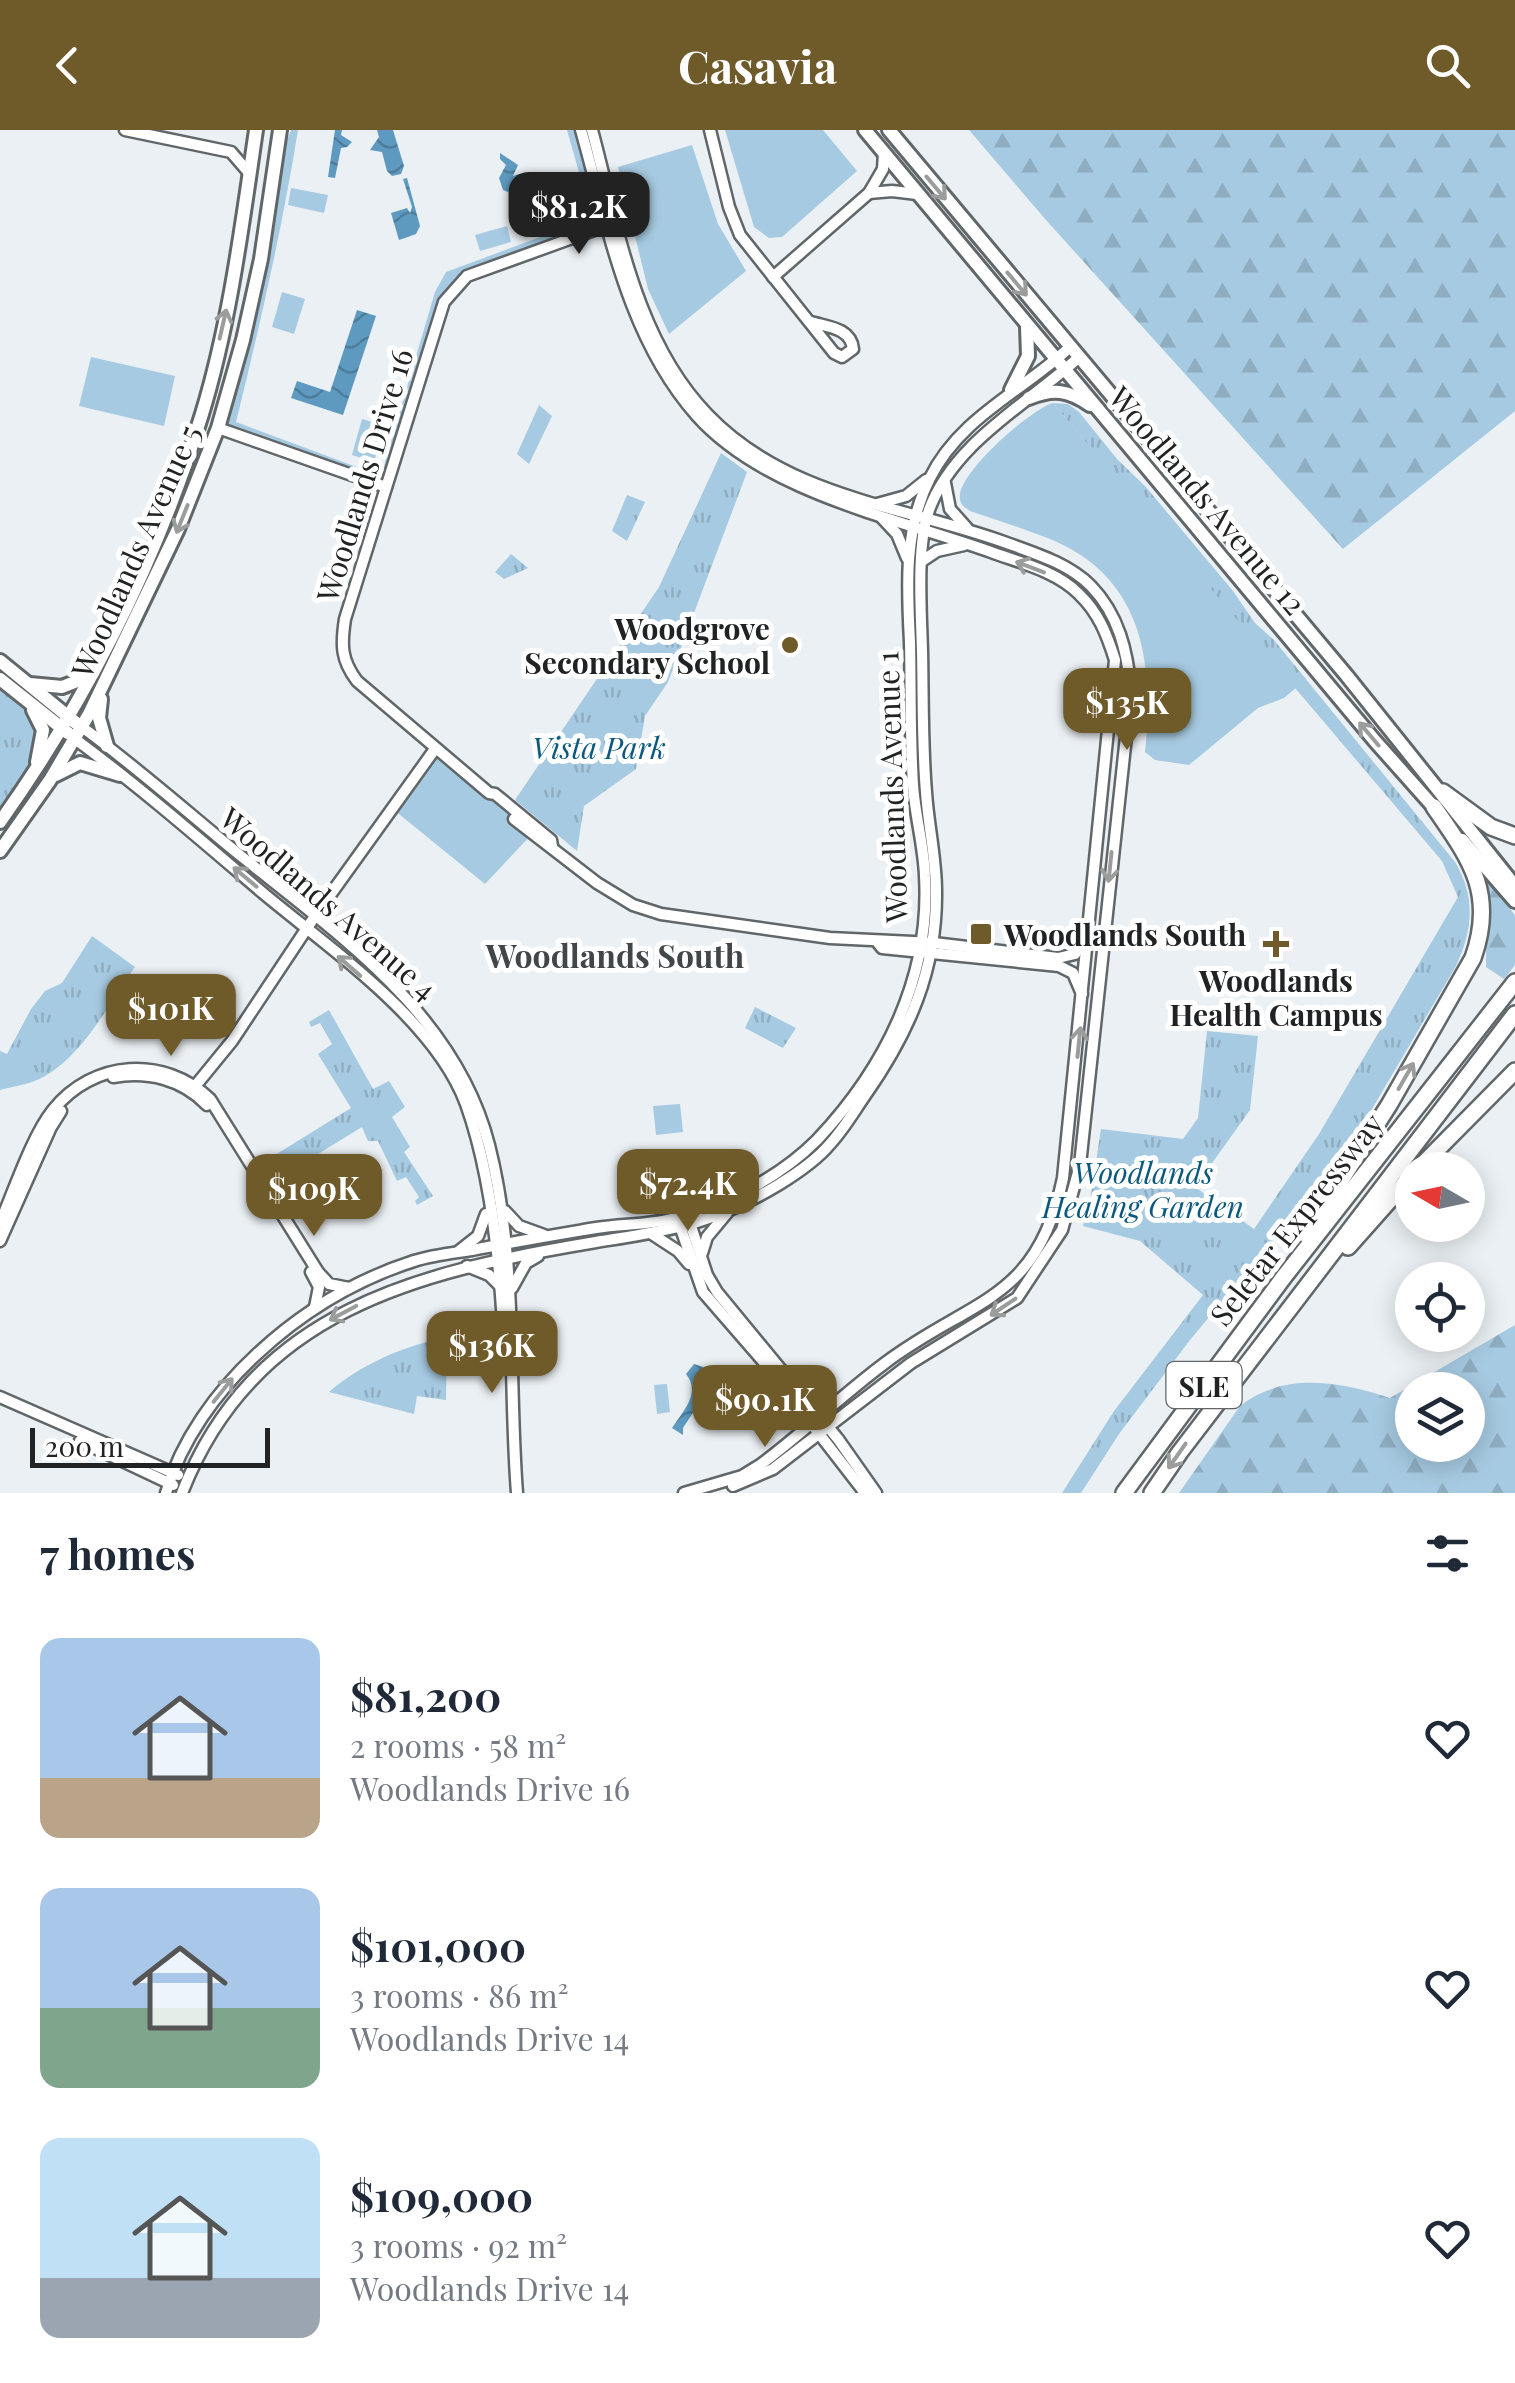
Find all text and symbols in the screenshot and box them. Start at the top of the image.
text: Casavia [678,35,837,95]
icon: back [40,38,95,93]
icon: search [1420,38,1475,93]
pin: $81.2K [498,172,660,257]
one-way arrow [925,174,947,200]
text: $81.2K [531,183,627,226]
one-way arrow [1005,271,1028,296]
one-way arrow [215,309,233,341]
street label: Woodlands Drive 16 [306,344,422,607]
street label: Woodlands Avenue 12 [1100,377,1315,622]
street label: Woodlands Avenue 5 [61,418,209,685]
one-way arrow [171,503,189,533]
one-way arrow [1016,556,1046,574]
place label: Woodgrove Secondary School [524,608,770,682]
marker: Woodgrove Secondary School [779,634,801,656]
street label: Woodlands Avenue 1 [866,651,916,924]
pin: $135K [1057,668,1197,753]
text: $135K [1085,679,1169,722]
one-way arrow [1359,722,1381,748]
park label: Vista Park [532,727,666,767]
street label: Woodlands Avenue 4 [211,797,446,1008]
one-way arrow [1100,851,1119,883]
one-way arrow [232,866,258,888]
place label: Woodlands South [1003,914,1246,954]
marker: Woodlands South [968,921,994,947]
marker: Woodlands Health Campus [1263,931,1289,957]
district label: Woodlands South [485,933,745,976]
one-way arrow [337,955,363,977]
place label: Woodlands Health Campus [1169,960,1383,1034]
pin: $101K [101,974,241,1059]
text: $101K [128,985,214,1028]
one-way arrow [1069,1026,1088,1058]
one-way arrow [1396,1062,1416,1090]
street label: Seletar Expressway [1200,1104,1392,1334]
pin: $72.4K [607,1149,769,1234]
park label: Woodlands Healing Garden [1041,1152,1244,1226]
north arrow [1395,1152,1485,1242]
map controls [1395,1152,1485,1462]
pin: $109K [244,1154,384,1239]
text: $72.4K [639,1160,737,1203]
text: $109K [268,1165,360,1208]
button: locate [1395,1262,1485,1352]
one-way arrow [989,1296,1017,1317]
one-way arrow [328,1304,358,1323]
pin: $136K [422,1311,562,1396]
text: $136K [449,1322,535,1365]
road number: SLE [1166,1362,1242,1408]
pin: $90.1K [684,1365,846,1450]
button: layers [1395,1372,1485,1462]
text: $90.1K [715,1376,815,1419]
one-way arrow [212,1378,234,1404]
scale bar [30,1423,270,1468]
text: 200 m [45,1427,124,1464]
one-way arrow [1167,1442,1188,1469]
text: 7 homes [40,1525,195,1581]
icon: filters [1420,1526,1475,1581]
text: $81,200 [350,1667,501,1723]
icon: home [120,1678,240,1798]
icon: heart [1420,1711,1475,1766]
text: 2 rooms · 58 m² [350,1723,566,1766]
text: Woodlands Drive 16 [350,1766,630,1809]
text: $101,000 [350,1917,526,1973]
icon: home [120,1928,240,2048]
icon: heart [1420,1961,1475,2016]
text: 3 rooms · 86 m² [350,1973,569,2016]
text: Woodlands Drive 14 [350,2016,629,2059]
text: $109,000 [350,2167,533,2223]
icon: home [120,2178,240,2298]
icon: heart [1420,2211,1475,2266]
text: 3 rooms · 92 m² [350,2223,567,2266]
text: Woodlands Drive 14 [350,2266,629,2309]

